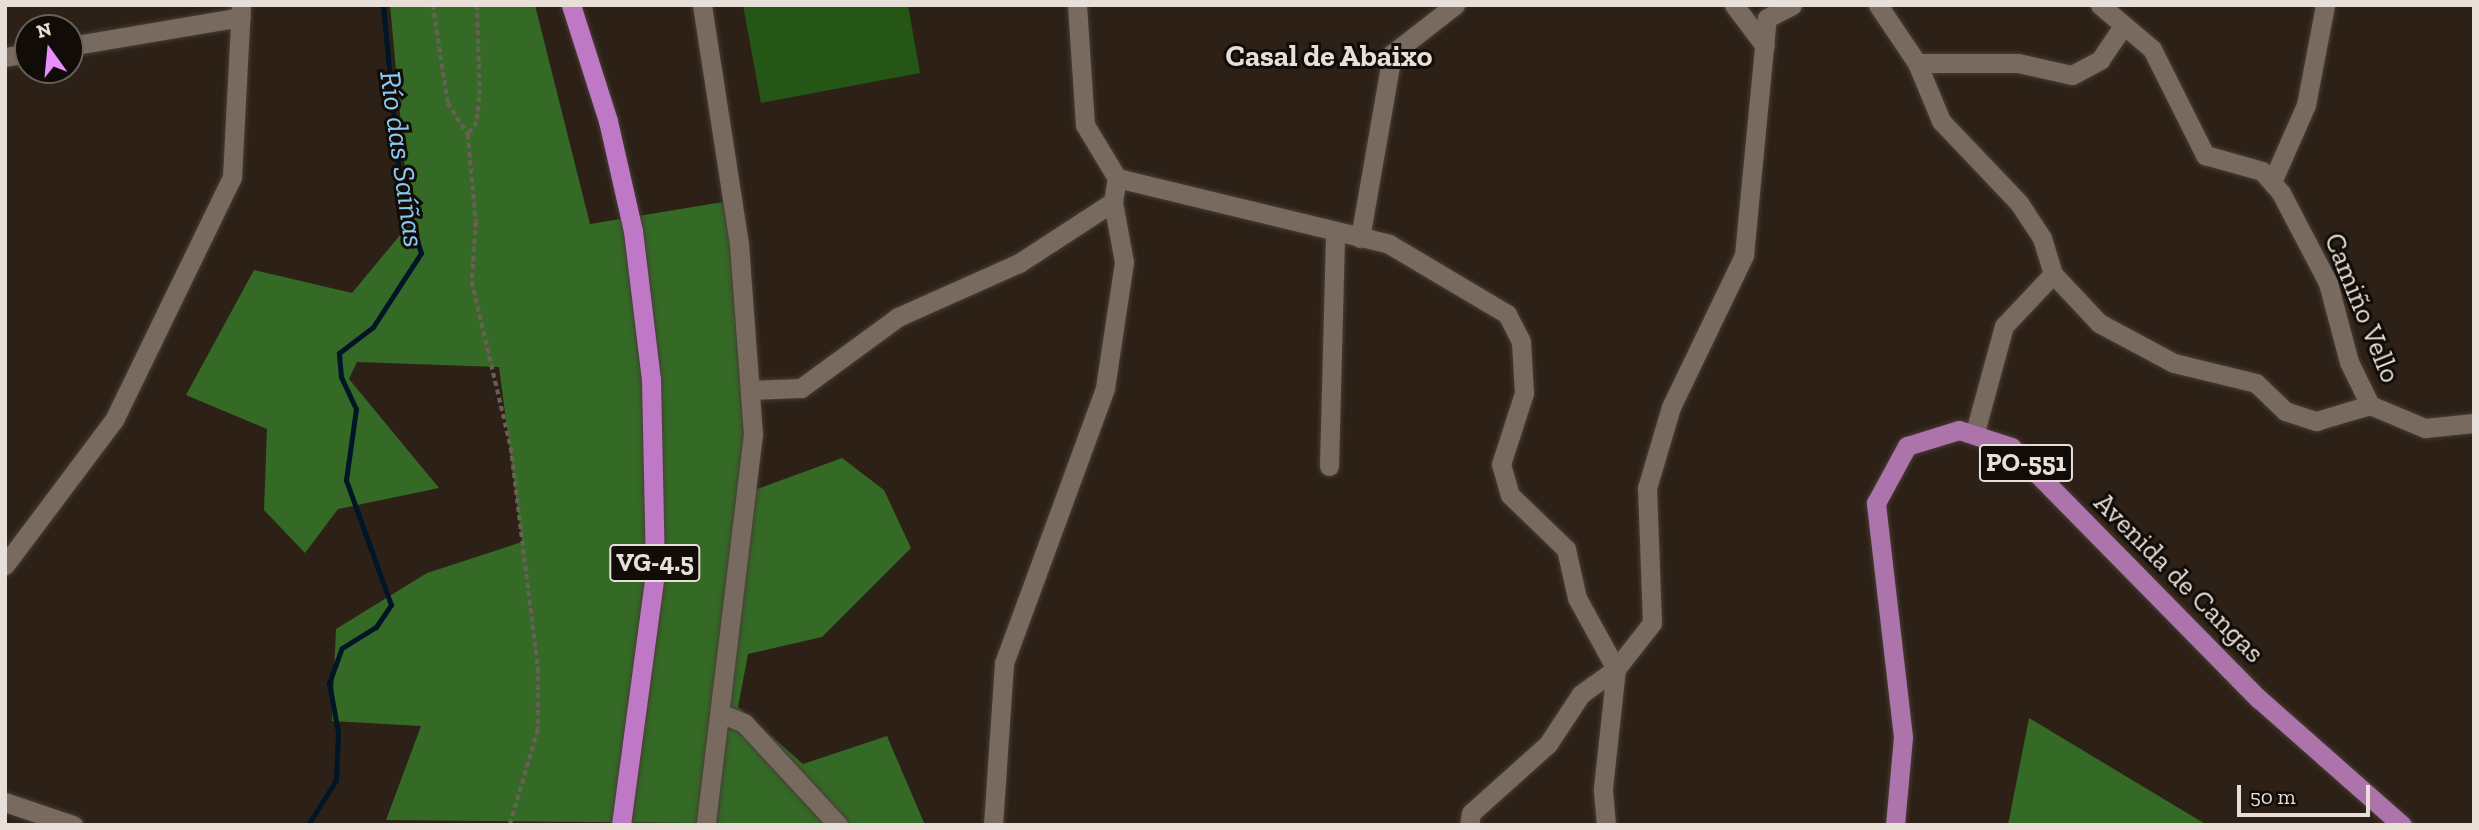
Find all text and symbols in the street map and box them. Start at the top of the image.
north arrow [14,14,84,84]
text: N [34,17,54,43]
district label: Casal de Abaixo [1225,38,1433,74]
water label: Río das Saíñas [372,68,432,250]
street label: Camiño Vello [2317,228,2407,388]
road number: PO-551 [1979,440,2073,485]
street label: Avenida de Cangas [2087,486,2271,670]
road number: VG-4.5 [608,540,702,586]
scale bar [2241,770,2374,814]
text: 50 m [2250,784,2296,809]

